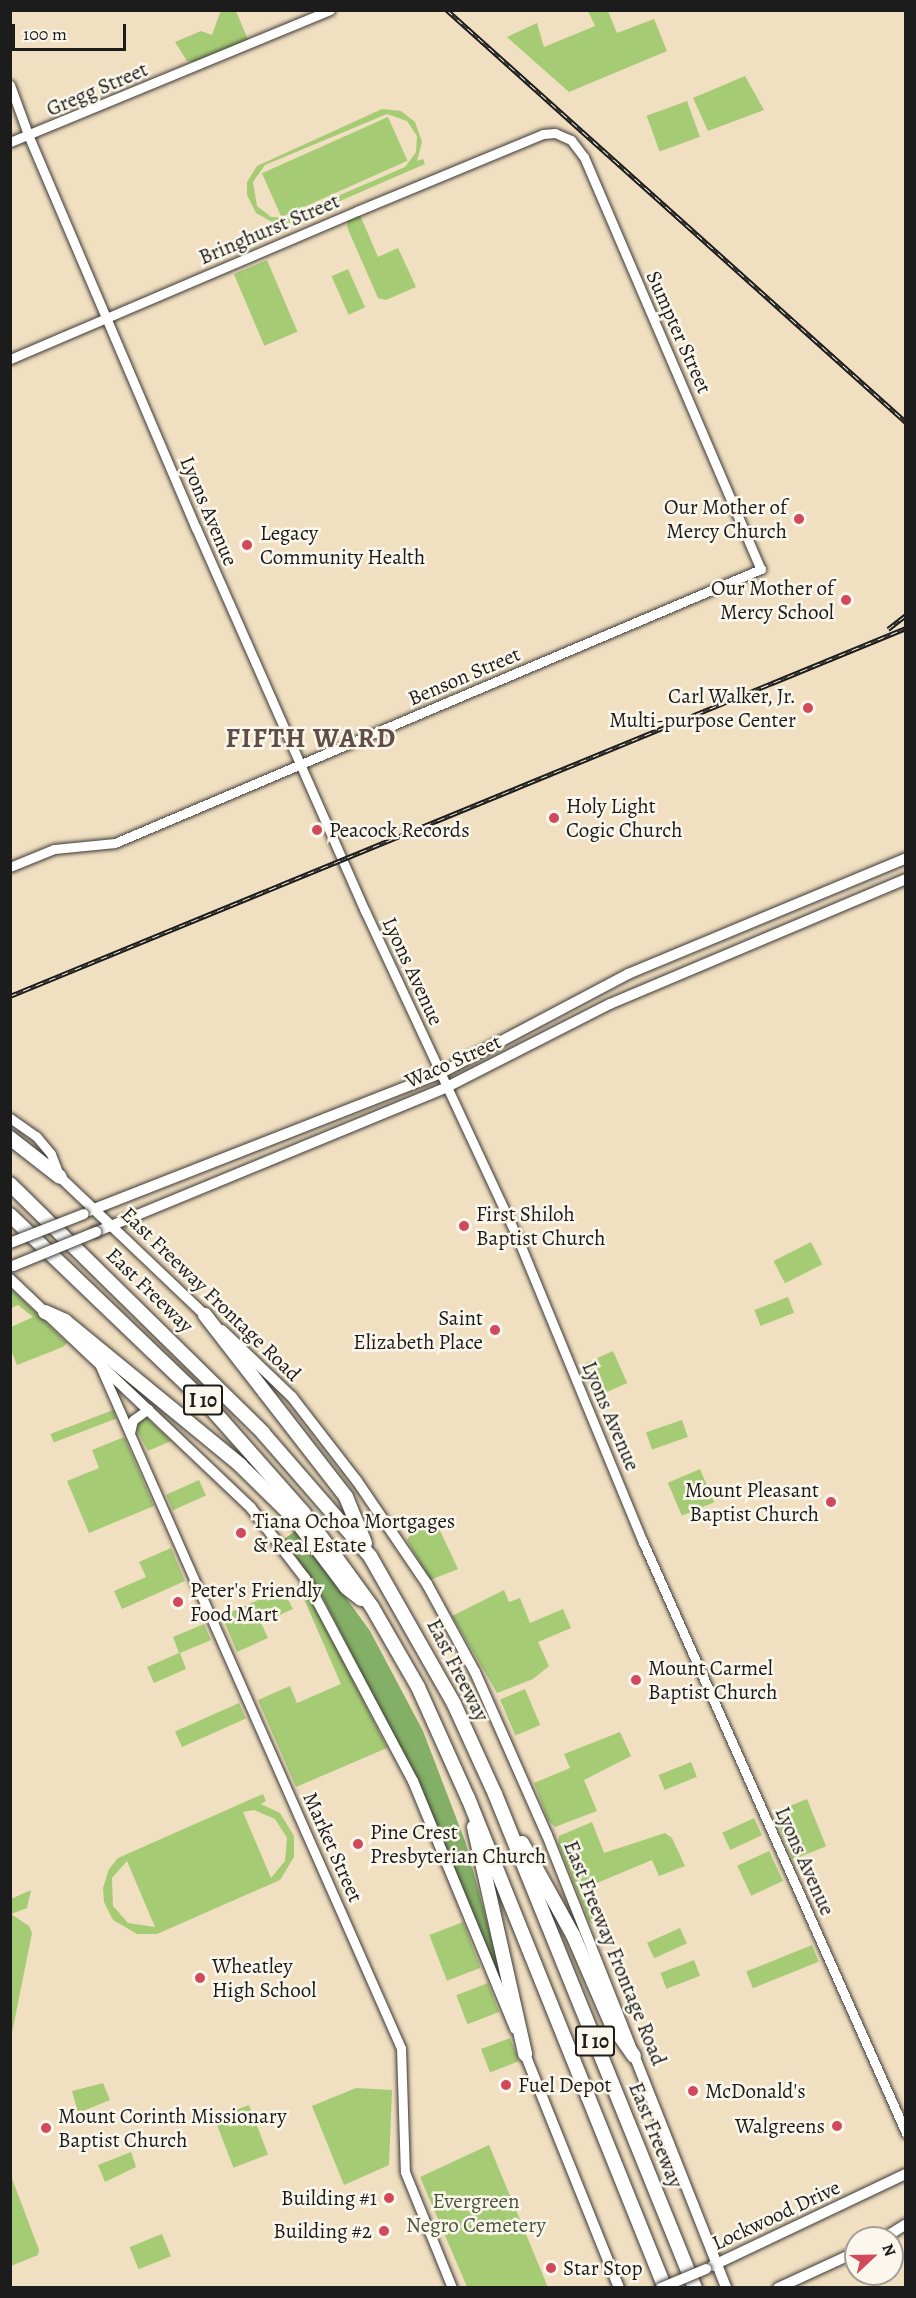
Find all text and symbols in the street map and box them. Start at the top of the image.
scale bar [15,12,129,50]
text: 100 m [23,22,67,46]
street label: Gregg Street [43,56,151,122]
street label: Bringhurst Street [195,188,343,270]
street label: Sumpter Street [641,267,717,397]
street label: Lyons Avenue [175,452,243,570]
place label: Our Mother of Mercy Church [664,494,787,544]
marker: Our Mother of Mercy Church [792,512,806,526]
place label: Legacy Community Health [260,520,425,570]
marker: Legacy Community Health [238,536,256,554]
place label: Our Mother of Mercy School [711,575,834,625]
marker: Our Mother of Mercy School [839,593,853,607]
street label: Benson Street [404,641,524,711]
place label: Carl Walker, Jr. Multi-purpose Center [609,683,796,733]
marker: Carl Walker, Jr. Multi-purpose Center [801,701,815,715]
district label: FIFTH WARD [225,723,397,755]
place label: Holy Light Cogic Church [566,793,682,843]
marker: Holy Light Cogic Church [547,811,561,825]
place label: Peacock Records [329,817,470,843]
marker: Peacock Records [310,823,324,837]
street label: Lyons Avenue [377,913,449,1029]
street label: Waco Street [401,1029,505,1093]
street label: East Freeway Frontage Road [116,1201,306,1387]
place label: First Shiloh Baptist Church [476,1201,605,1251]
marker: First Shiloh Baptist Church [457,1219,471,1233]
street label: East Freeway [101,1242,199,1338]
place label: Saint Elizabeth Place [353,1305,483,1355]
marker: Saint Elizabeth Place [488,1323,502,1337]
street label: Lyons Avenue [577,1357,645,1475]
road number: I 10 [182,1383,224,1417]
place label: Mount Pleasant Baptist Church [685,1477,819,1527]
marker: Mount Pleasant Baptist Church [824,1495,838,1509]
place label: Tiana Ochoa Mortgages & Real Estate [253,1508,455,1558]
marker: Tiana Ochoa Mortgages & Real Estate [234,1526,248,1540]
place label: Peter's Friendly Food Mart [190,1577,322,1627]
marker: Peter's Friendly Food Mart [171,1595,185,1609]
street label: East Freeway [421,1615,495,1725]
place label: Mount Carmel Baptist Church [648,1655,777,1705]
marker: Mount Carmel Baptist Church [629,1673,643,1687]
street label: Market Street [298,1788,368,1906]
street label: Lyons Avenue [770,1803,840,1919]
place label: Pine Crest Presbyterian Church [370,1819,546,1869]
marker: Pine Crest Presbyterian Church [351,1837,365,1851]
street label: East Freeway Frontage Road [558,1837,672,2069]
place label: Wheatley High School [212,1953,316,2003]
marker: Wheatley High School [193,1971,207,1985]
road number: I 10 [574,2024,616,2058]
place label: Fuel Depot [518,2072,611,2098]
marker: Fuel Depot [499,2078,513,2092]
place label: McDonald's [705,2078,806,2104]
street label: East Freeway [623,2079,689,2191]
marker: McDonald's [686,2084,700,2098]
place label: Mount Corinth Missionary Baptist Church [58,2103,287,2153]
place label: Walgreens [735,2113,825,2139]
marker: Walgreens [830,2119,844,2133]
marker: Mount Corinth Missionary Baptist Church [39,2121,53,2135]
street label: Lockwood Drive [708,2174,844,2256]
place label: Building #1 [281,2185,377,2211]
park label: Evergreen Negro Cemetery [406,2188,546,2238]
marker: Building #1 [382,2191,396,2205]
place label: Building #2 [273,2218,372,2244]
marker: Building #2 [377,2224,391,2238]
north arrow [844,2226,904,2286]
text: N [876,2240,901,2260]
place label: Star Stop [563,2255,643,2281]
marker: Star Stop [544,2261,558,2275]

